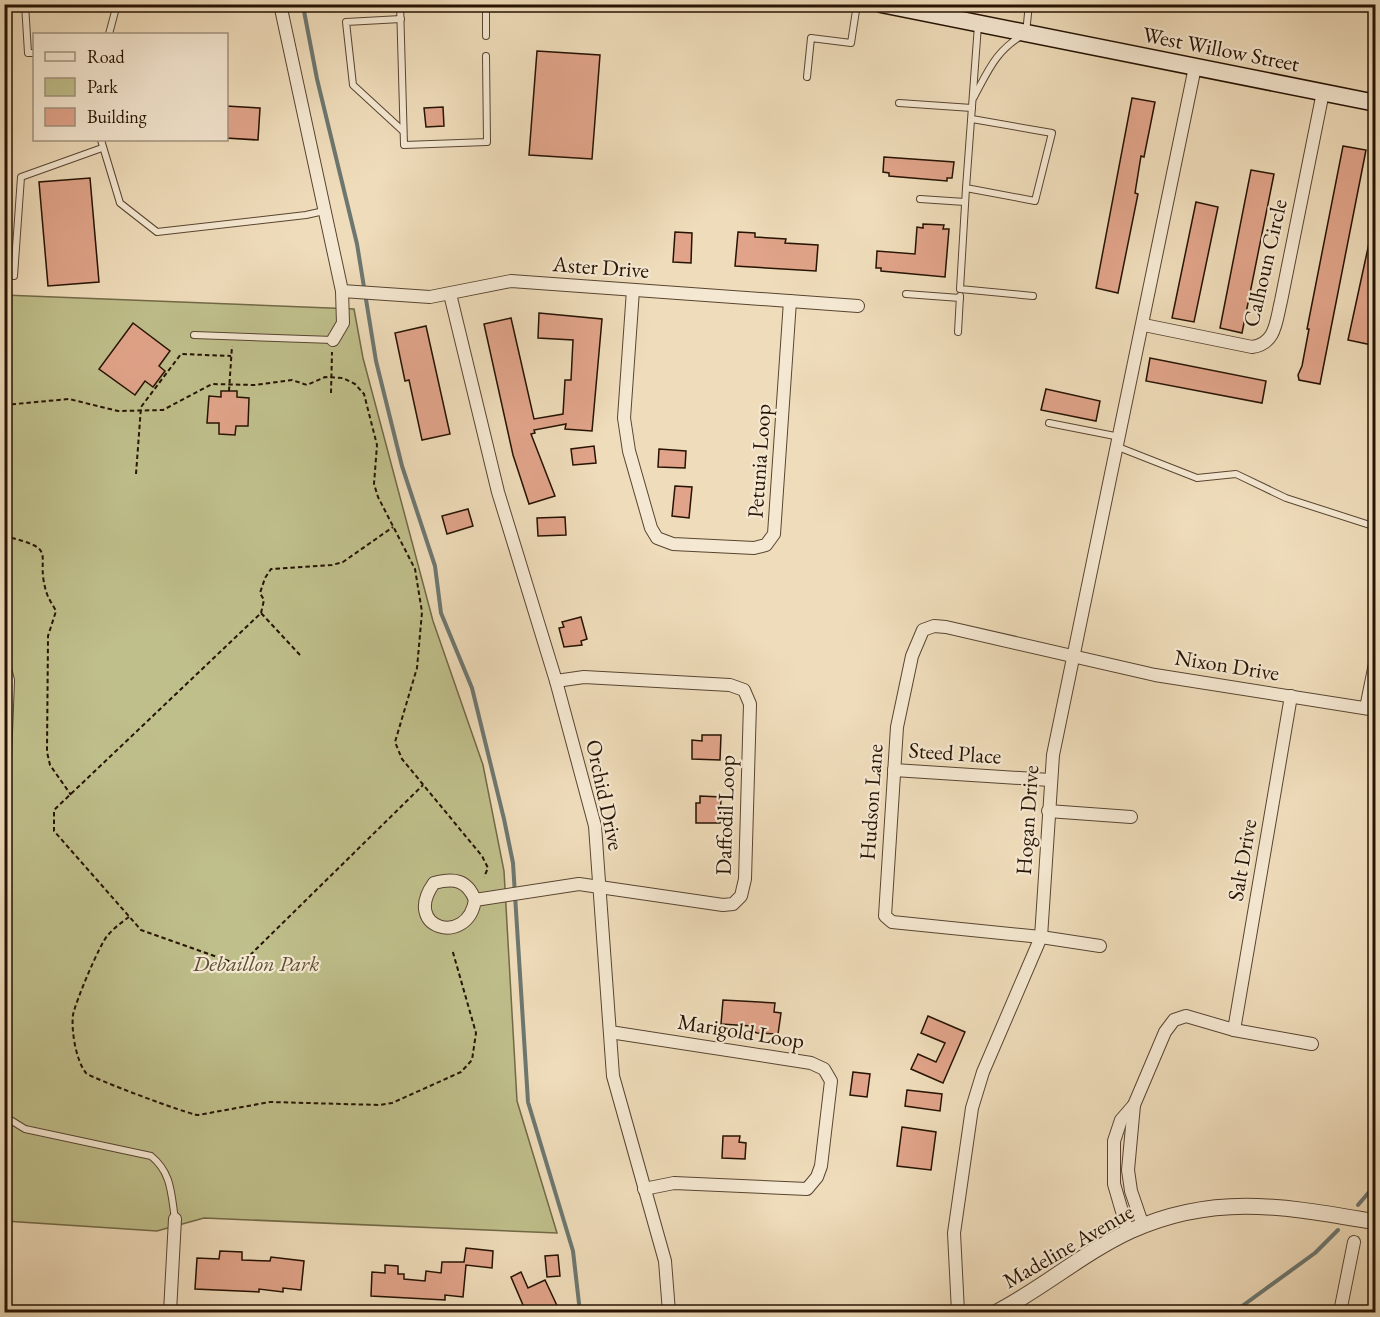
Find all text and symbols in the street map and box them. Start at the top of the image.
street label: West Willow Street [1140,20,1302,78]
legend [33,33,228,141]
text: Road [87,45,126,68]
text: Park [87,75,118,98]
text: Building [87,105,147,128]
street label: Calhoun Circle [1236,196,1294,330]
street label: Aster Drive [551,249,651,285]
street label: Petunia Loop [741,403,777,519]
street label: Nixon Drive [1173,642,1282,688]
street label: Steed Place [908,735,1003,771]
street label: Orchid Drive [579,737,631,853]
street label: Hudson Lane [852,743,890,861]
street label: Daffodil Loop [708,754,742,876]
street label: Hogan Drive [1009,764,1045,876]
street label: Salt Drive [1221,816,1264,903]
park label: Debaillon Park [192,949,319,978]
street label: Marigold Loop [676,1007,806,1055]
street label: Madeline Avenue [997,1197,1139,1295]

